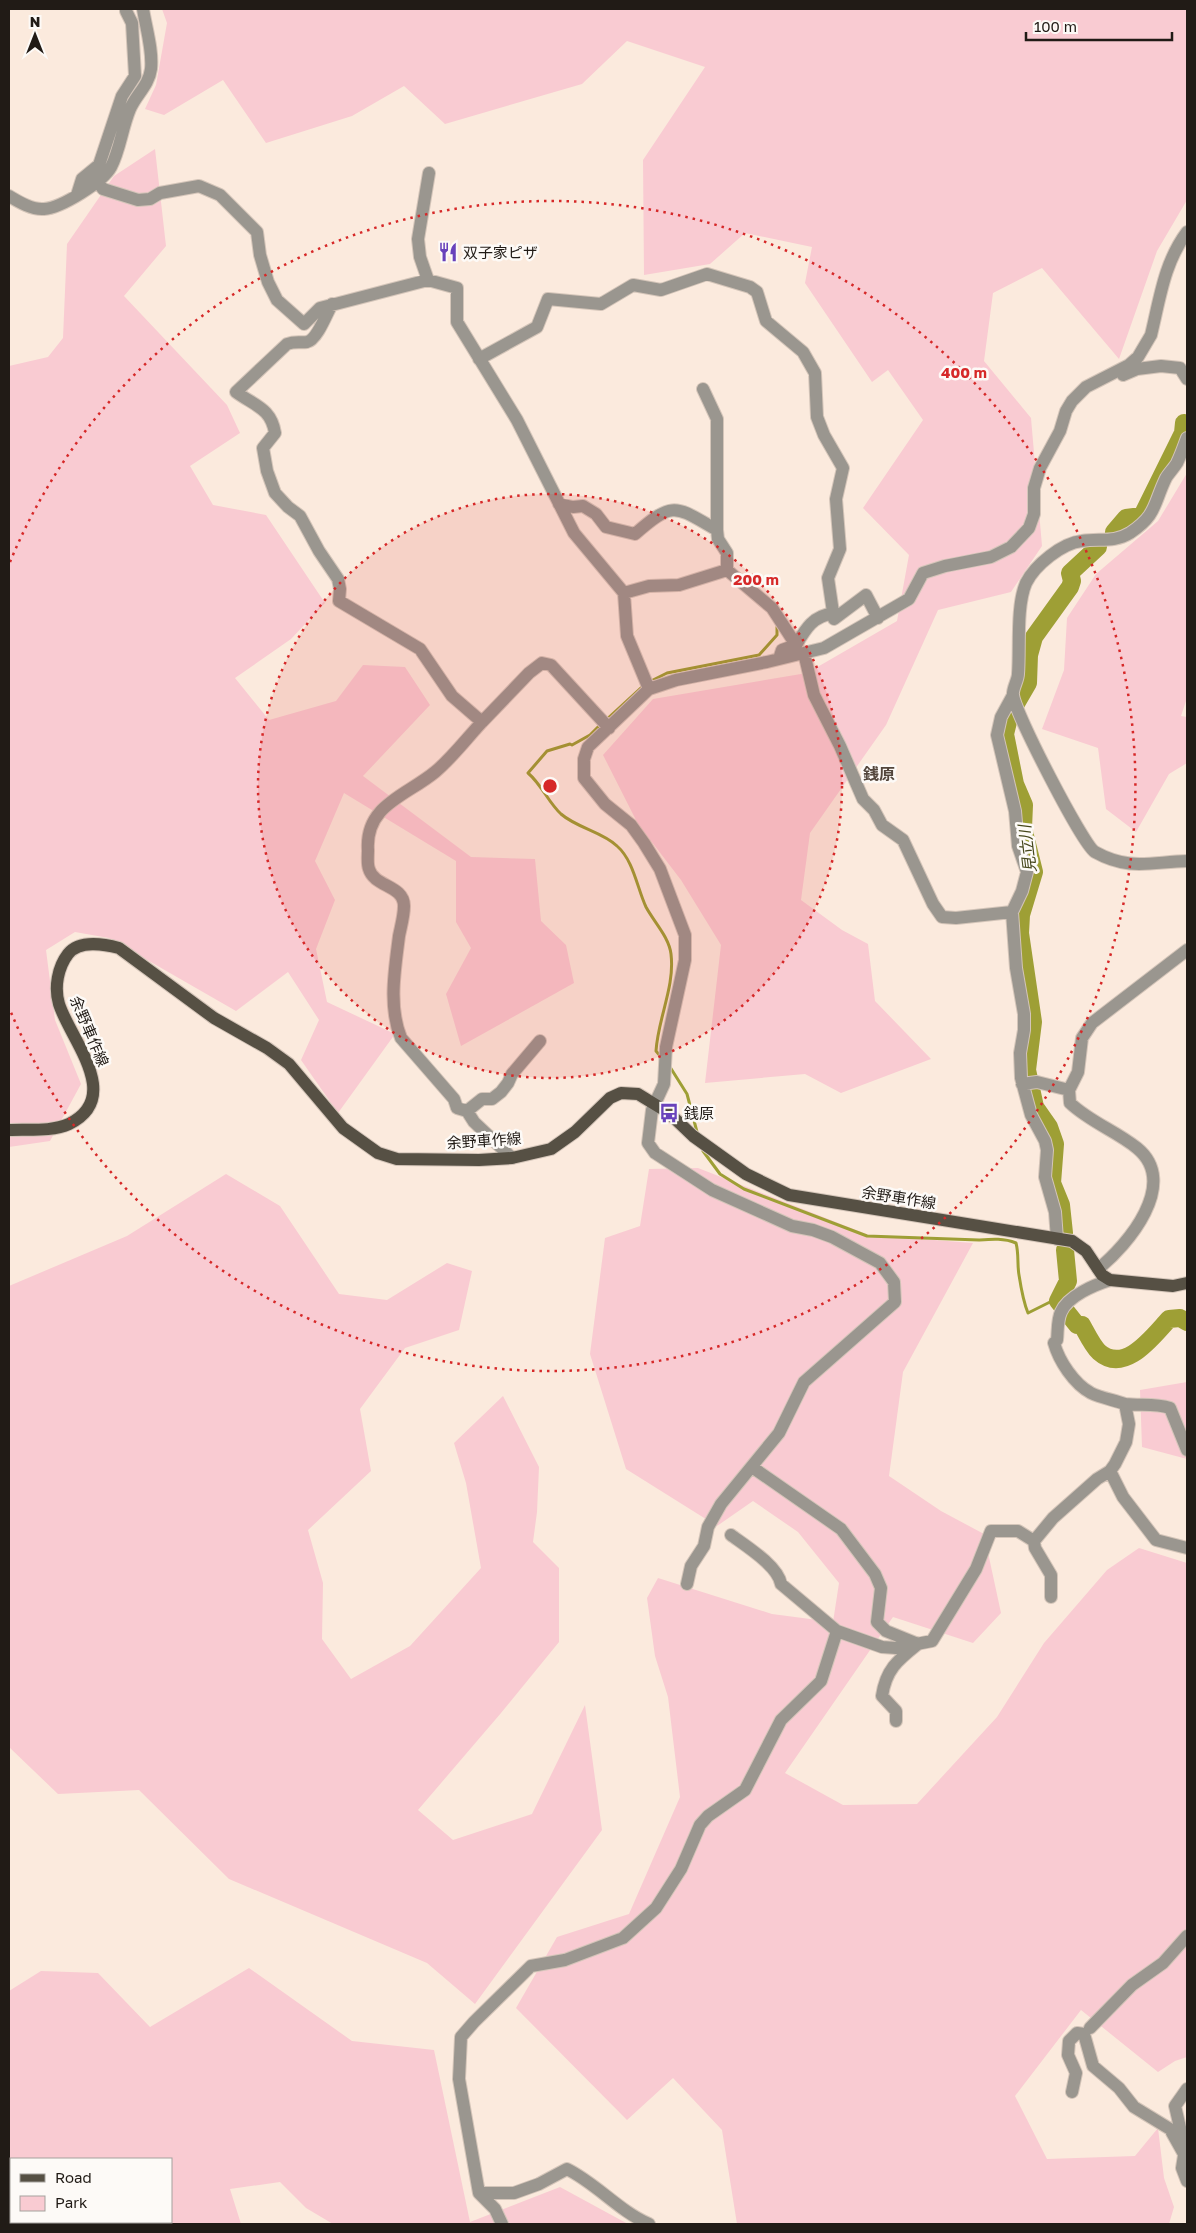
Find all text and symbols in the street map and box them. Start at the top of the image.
north arrow [10,10,60,60]
scale bar [1026,10,1172,42]
text: N [30,13,40,30]
text: 100 m [1034,17,1077,35]
restaurant icon: 双子家ピザ [437,241,459,263]
place label: 双子家ピザ [463,243,538,261]
text: 400 m [941,363,987,381]
text: 200 m [733,570,779,588]
district label: 銭原 [863,764,895,784]
centre of rings [541,777,559,795]
water label: 見立川 [1014,822,1040,874]
street label: 余野車作線 [67,993,113,1069]
bus stop icon: 銭原 [658,1102,680,1124]
place label: 銭原 [684,1104,714,1122]
street label: 余野車作線 [446,1128,522,1152]
street label: 余野車作線 [861,1182,937,1212]
legend [10,2158,172,2223]
text: Road [55,2168,92,2186]
text: Park [55,2193,88,2211]

